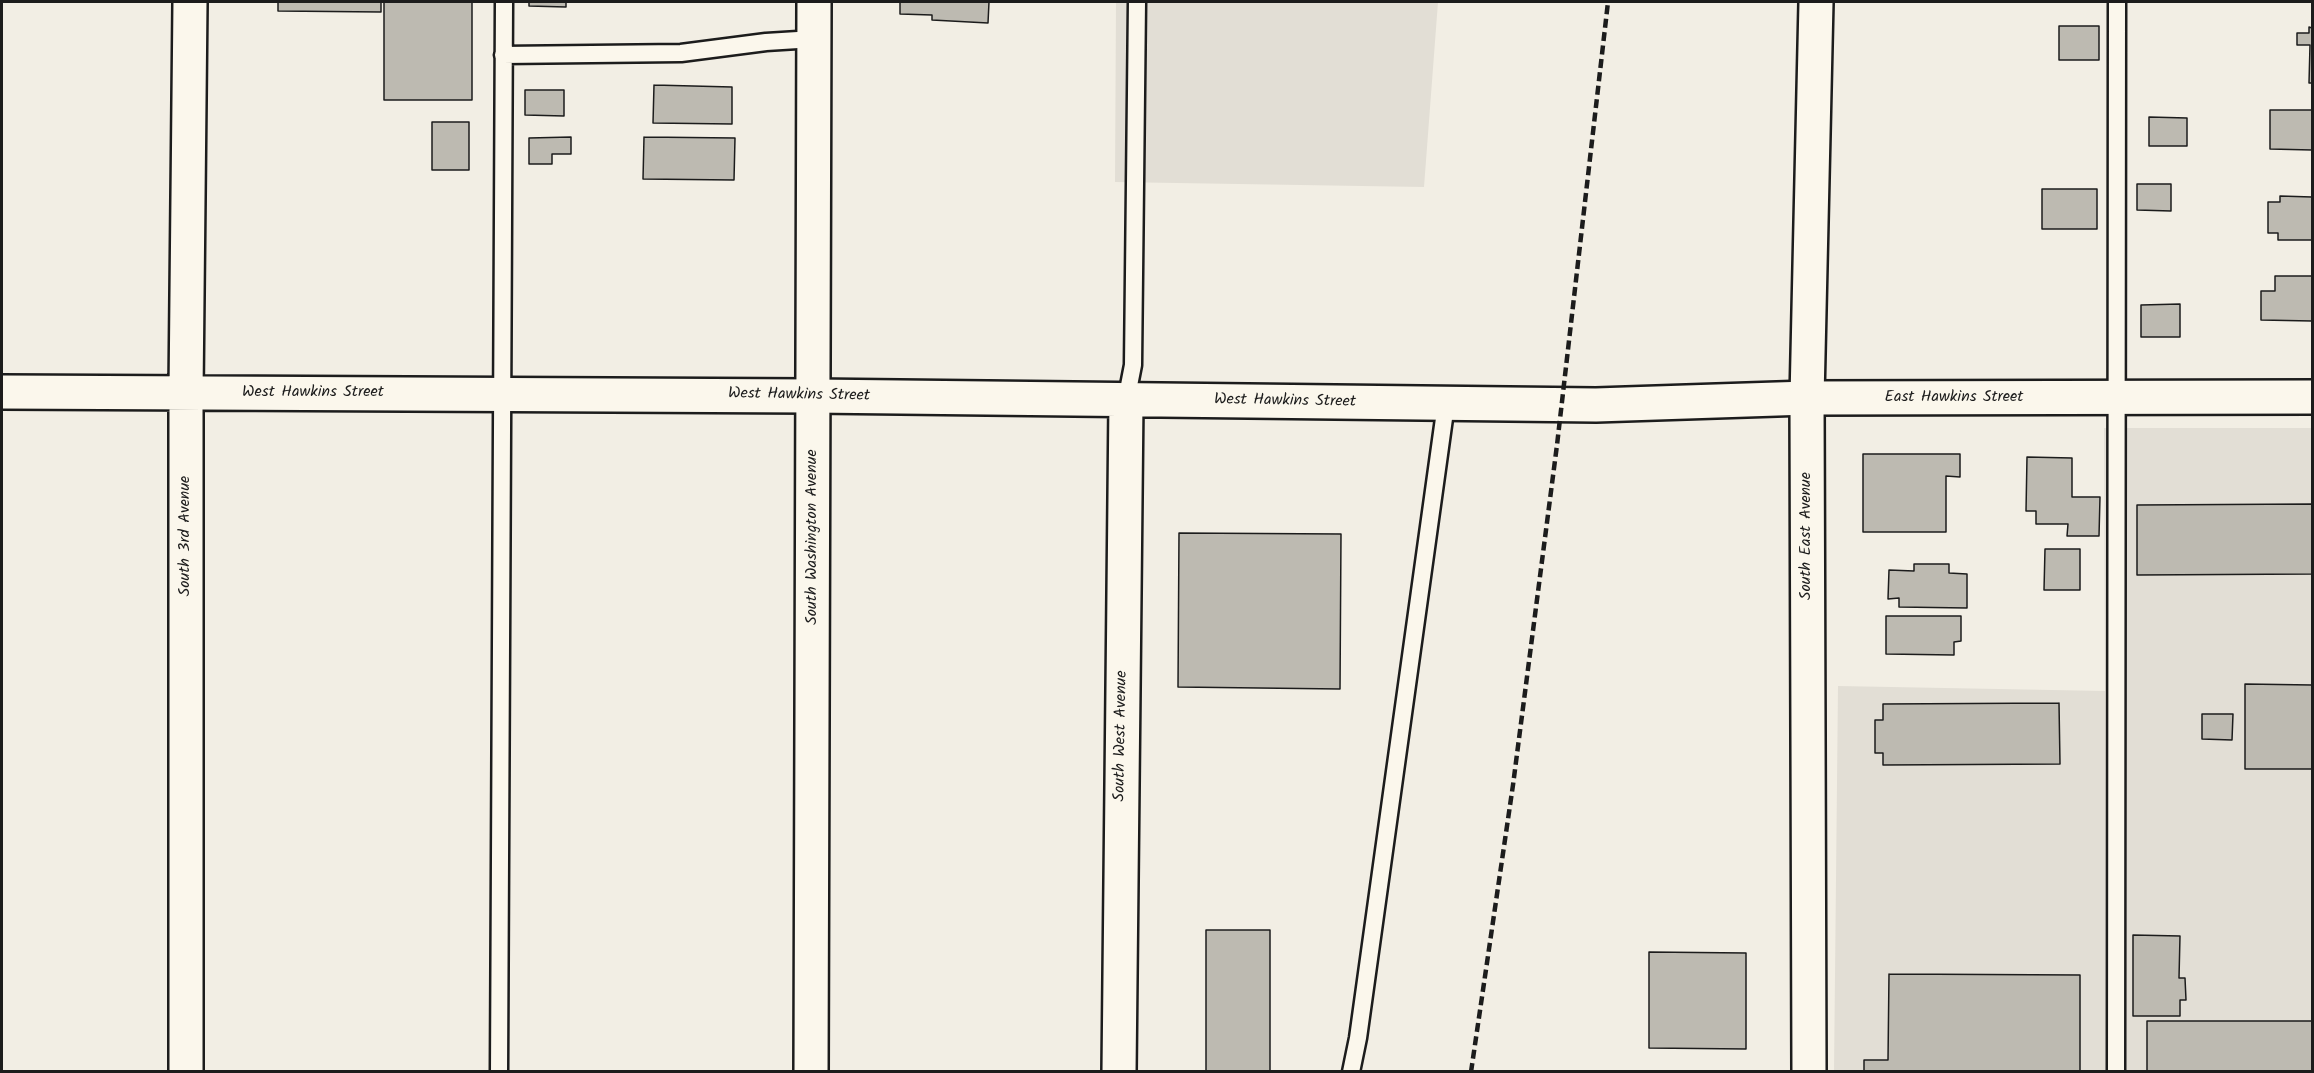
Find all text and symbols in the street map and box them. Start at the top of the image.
street label: West Hawkins Street [242,383,384,403]
street label: West Hawkins Street [728,385,870,407]
street label: East Hawkins Street [1885,388,2023,408]
street label: West Hawkins Street [1214,391,1356,413]
street label: South Washington Avenue [803,449,823,625]
street label: South East Avenue [1797,472,1817,600]
street label: South 3rd Avenue [176,476,196,596]
street label: South West Avenue [1111,670,1133,802]

